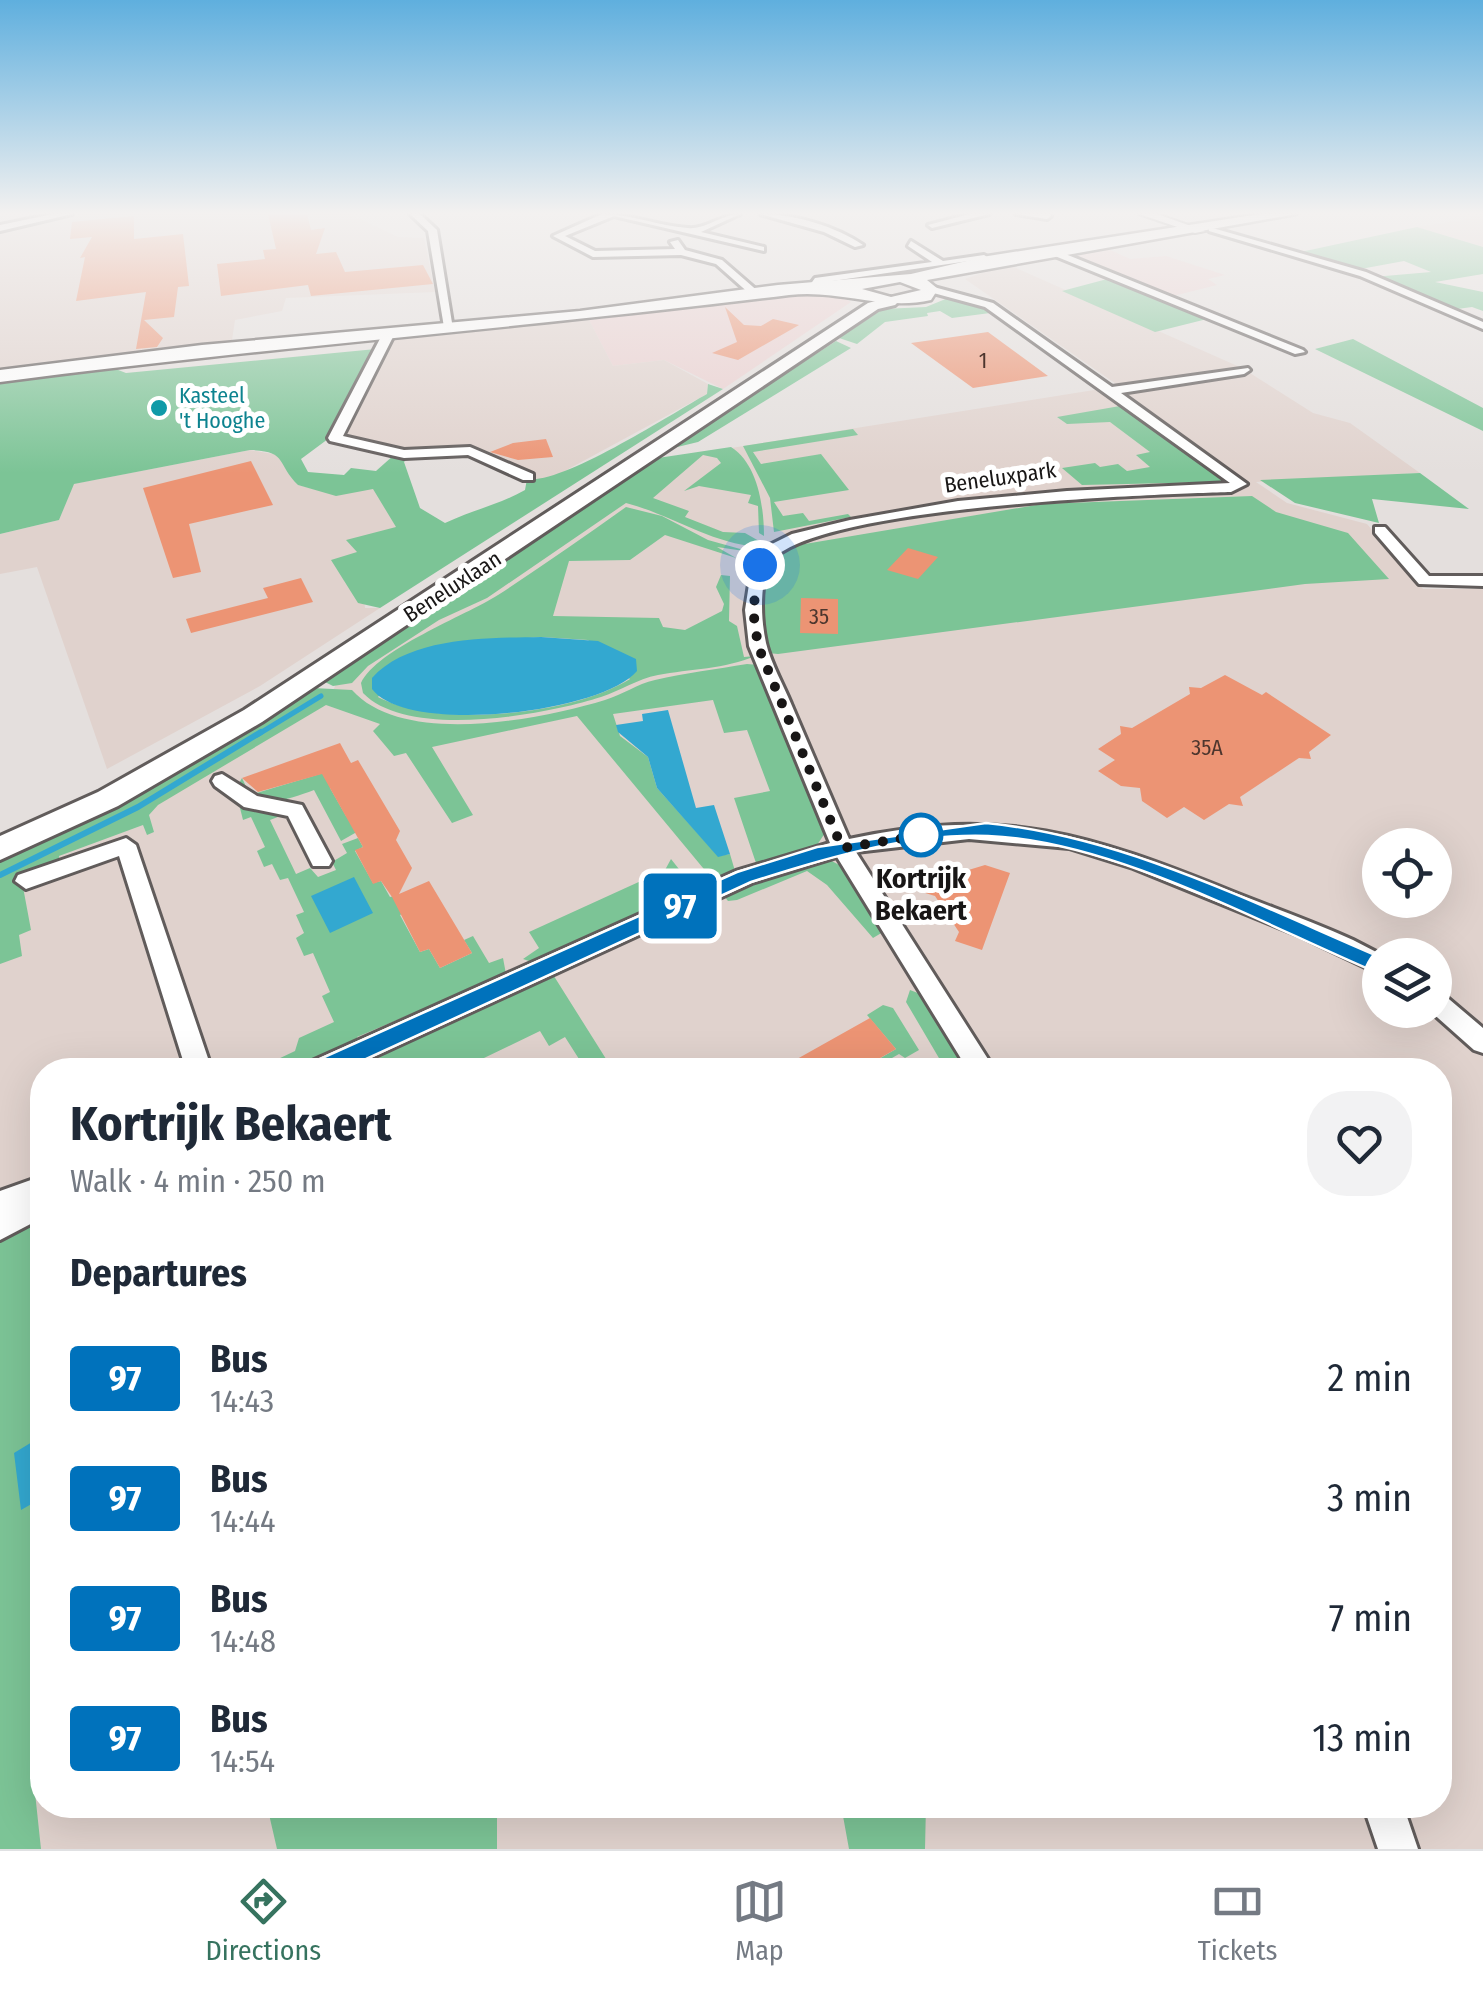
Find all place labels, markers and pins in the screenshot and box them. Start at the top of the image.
place label: Kasteel 't Hooghe [179,382,265,434]
marker: Kasteel 't Hooghe [148,397,170,419]
marker: Kortrijk Bekaert [900,814,942,856]
place label: Kortrijk Bekaert [875,862,968,927]

